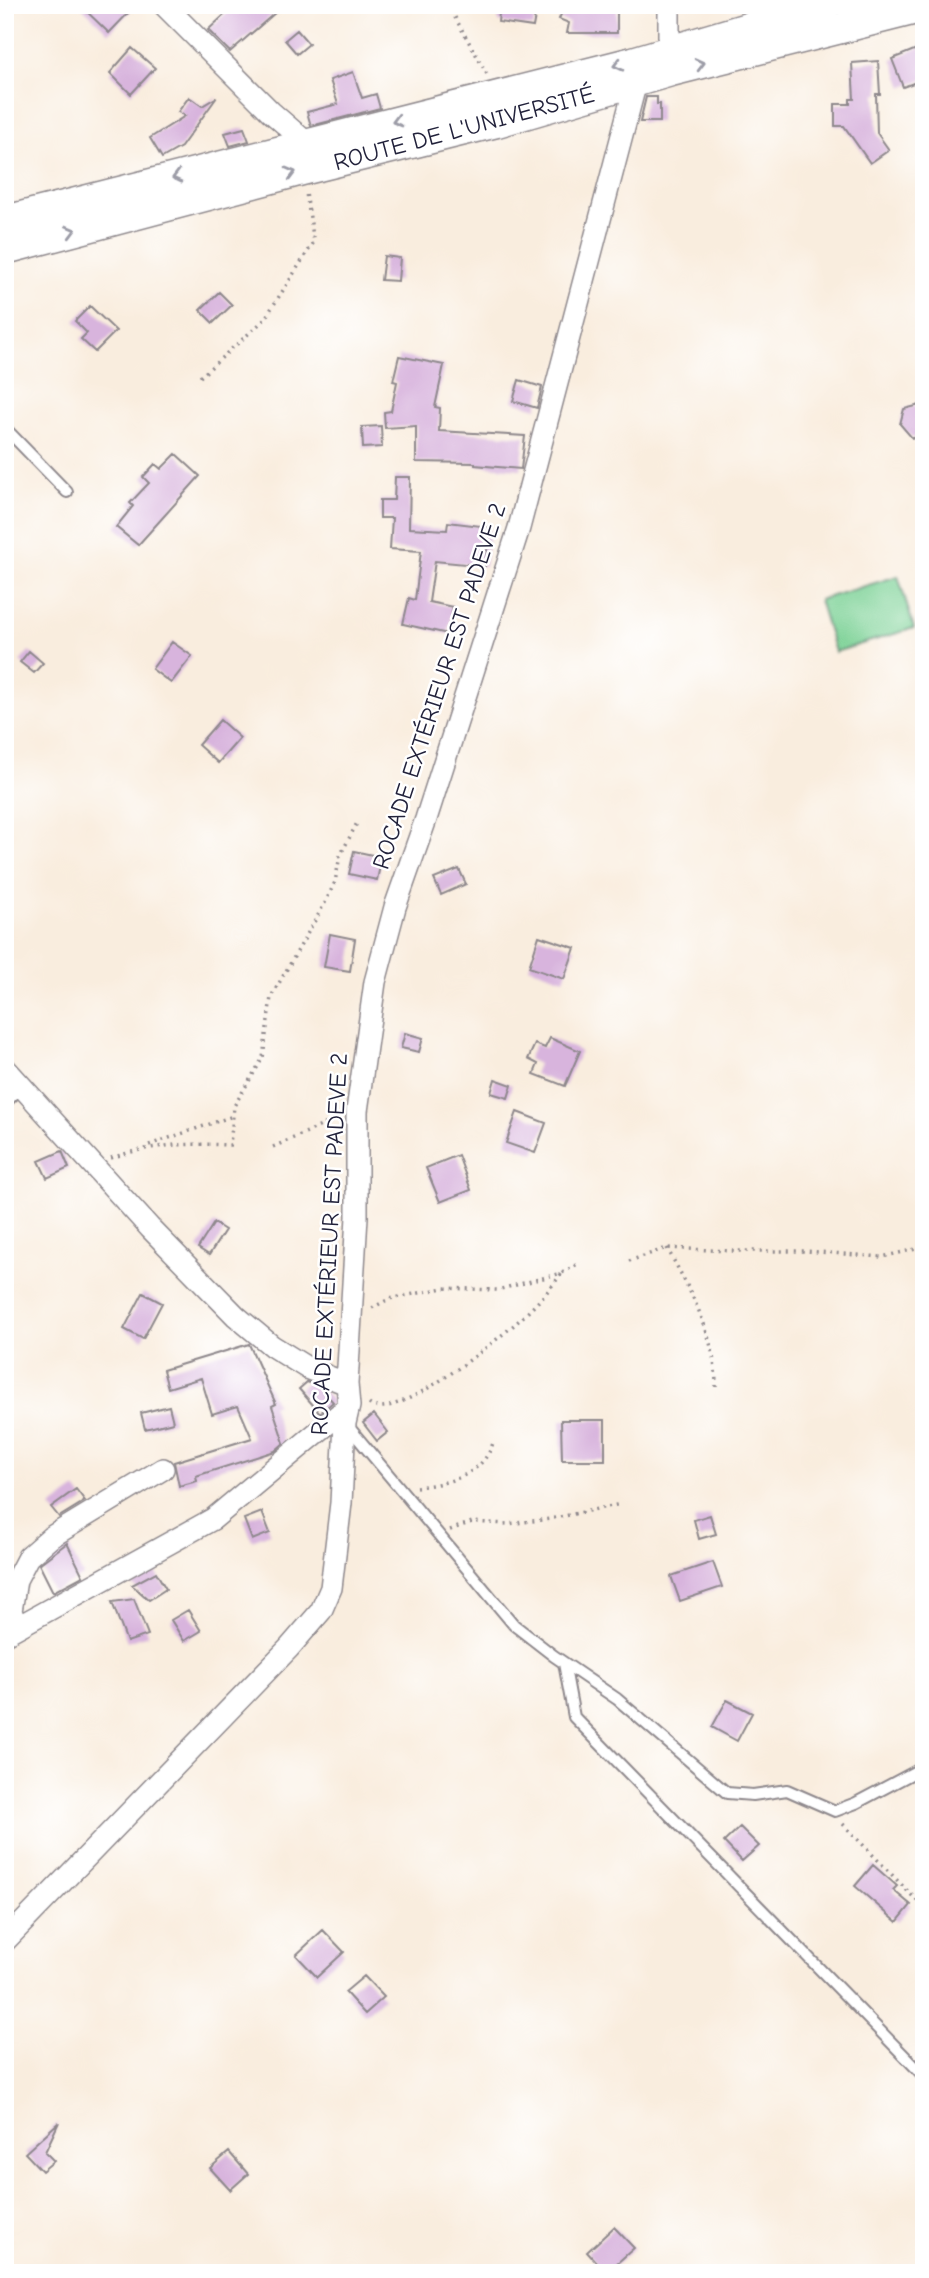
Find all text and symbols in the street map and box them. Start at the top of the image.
one-way arrow [612,57,624,71]
one-way arrow [694,58,706,72]
street label: ROUTE DE L'UNIVERSITÉ [331,80,597,176]
one-way arrow [391,113,403,127]
one-way arrow [285,167,297,181]
one-way arrow [171,169,183,183]
one-way arrow [65,225,77,240]
street label: ROCADE EXTÉRIEUR EST PADEVE 2 [366,499,512,873]
street label: ROCADE EXTÉRIEUR EST PADEVE 2 [305,1052,353,1436]

